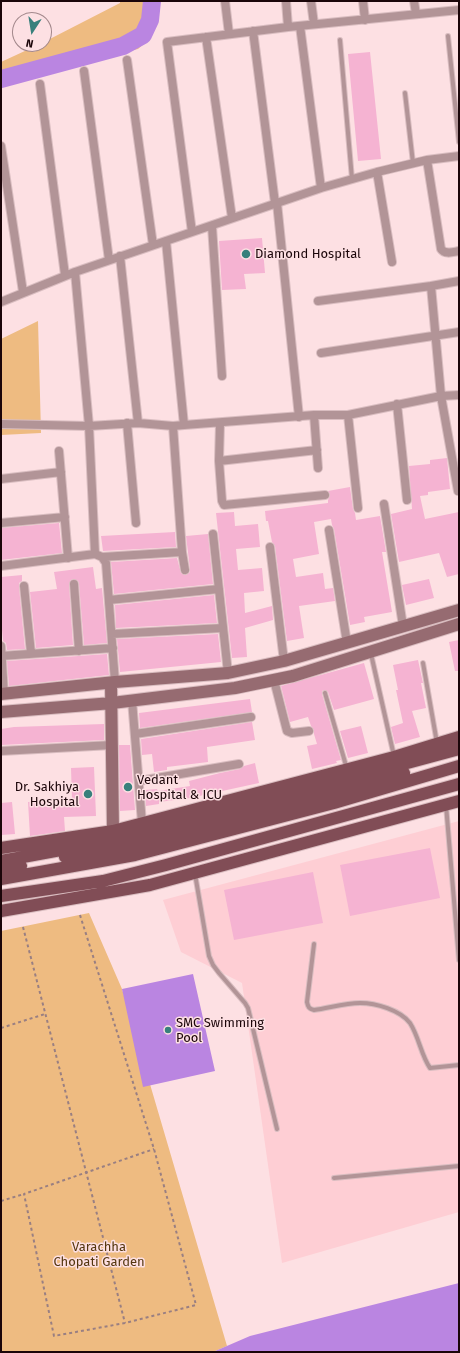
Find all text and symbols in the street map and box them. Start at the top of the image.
north arrow [12,12,52,52]
text: N [25,36,35,50]
place label: Diamond Hospital [255,246,361,262]
marker: Diamond Hospital [240,248,252,260]
place label: Vedant Hospital & ICU [137,772,222,803]
place label: Dr. Sakhiya Hospital [15,779,79,810]
marker: Vedant Hospital & ICU [122,781,134,793]
marker: Dr. Sakhiya Hospital [82,788,94,800]
place label: SMC Swimming Pool [176,1015,264,1046]
marker: SMC Swimming Pool [163,1025,173,1035]
park label: Varachha Chopati Garden [53,1239,145,1270]

